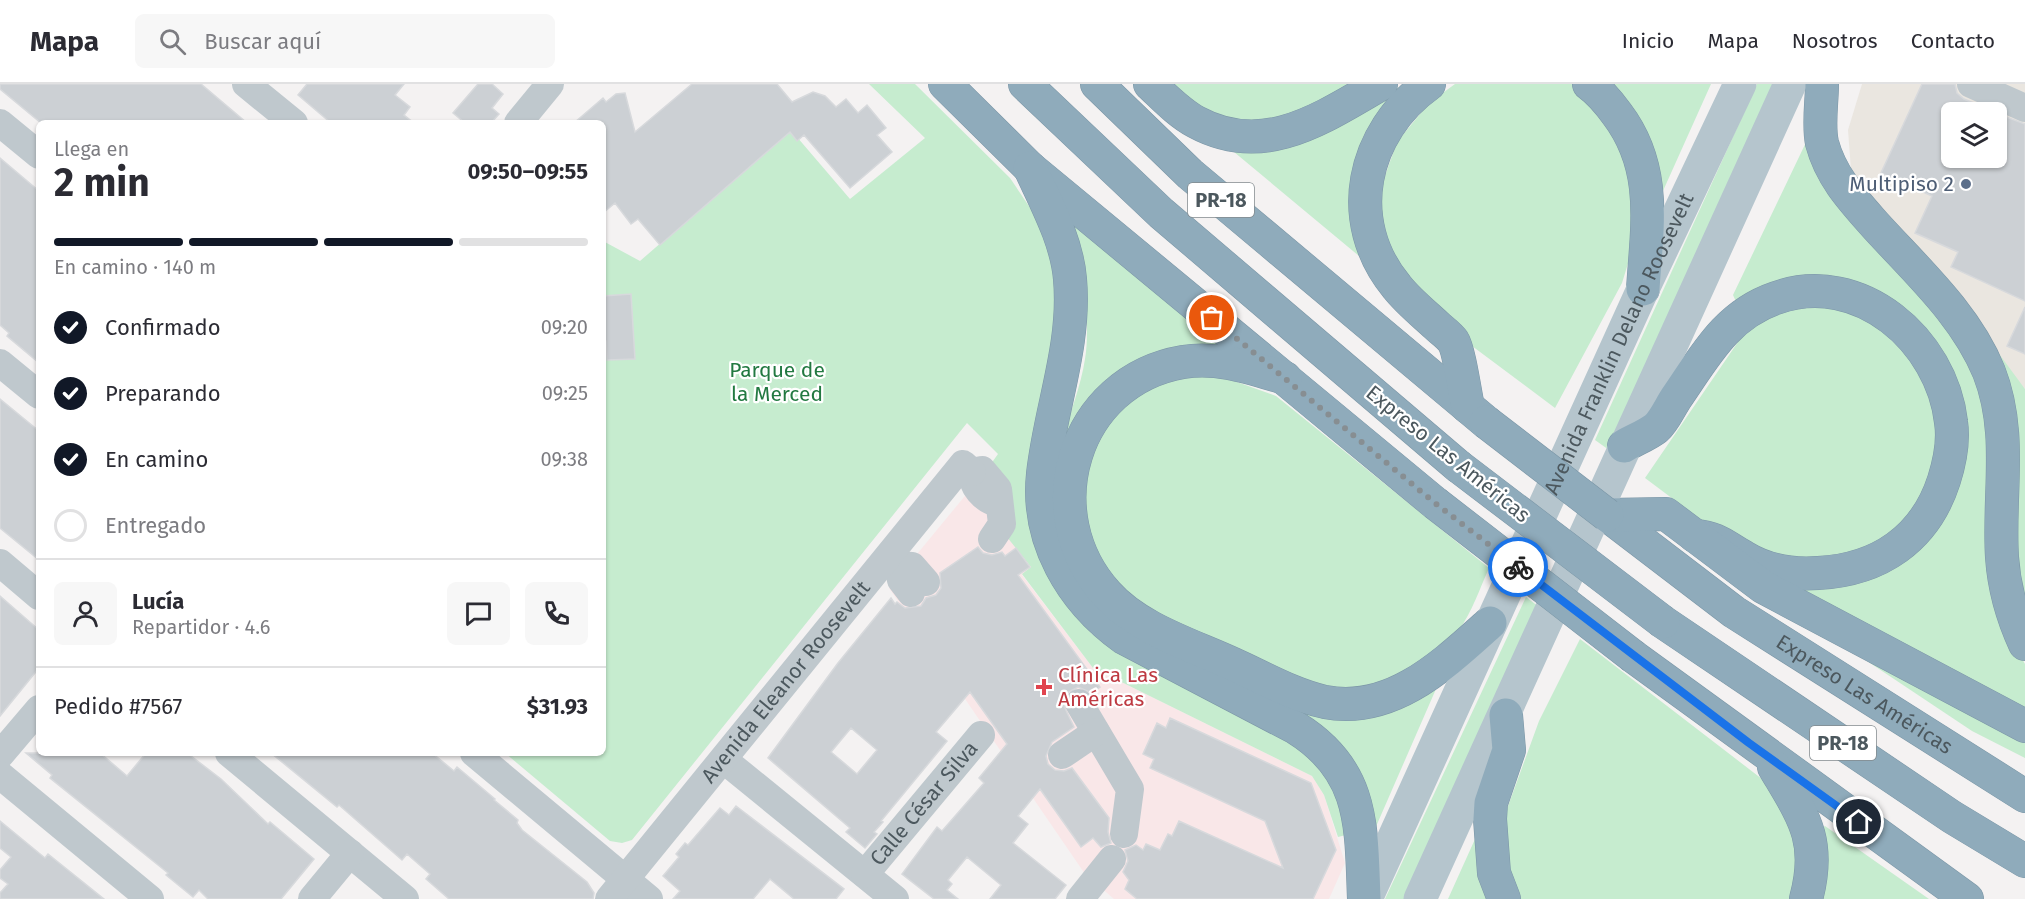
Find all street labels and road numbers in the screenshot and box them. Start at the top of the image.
road number: PR-18 [1188,183,1254,217]
street label: Avenida Franklin Delano Roosevelt [1538,188,1700,499]
street label: Expreso Las Américas [1361,380,1535,528]
street label: Avenida Eleanor Roosevelt [696,575,876,788]
street label: Expreso Las Américas [1771,629,1958,760]
road number: PR-18 [1810,726,1876,760]
street label: Calle César Silva [865,736,983,871]

